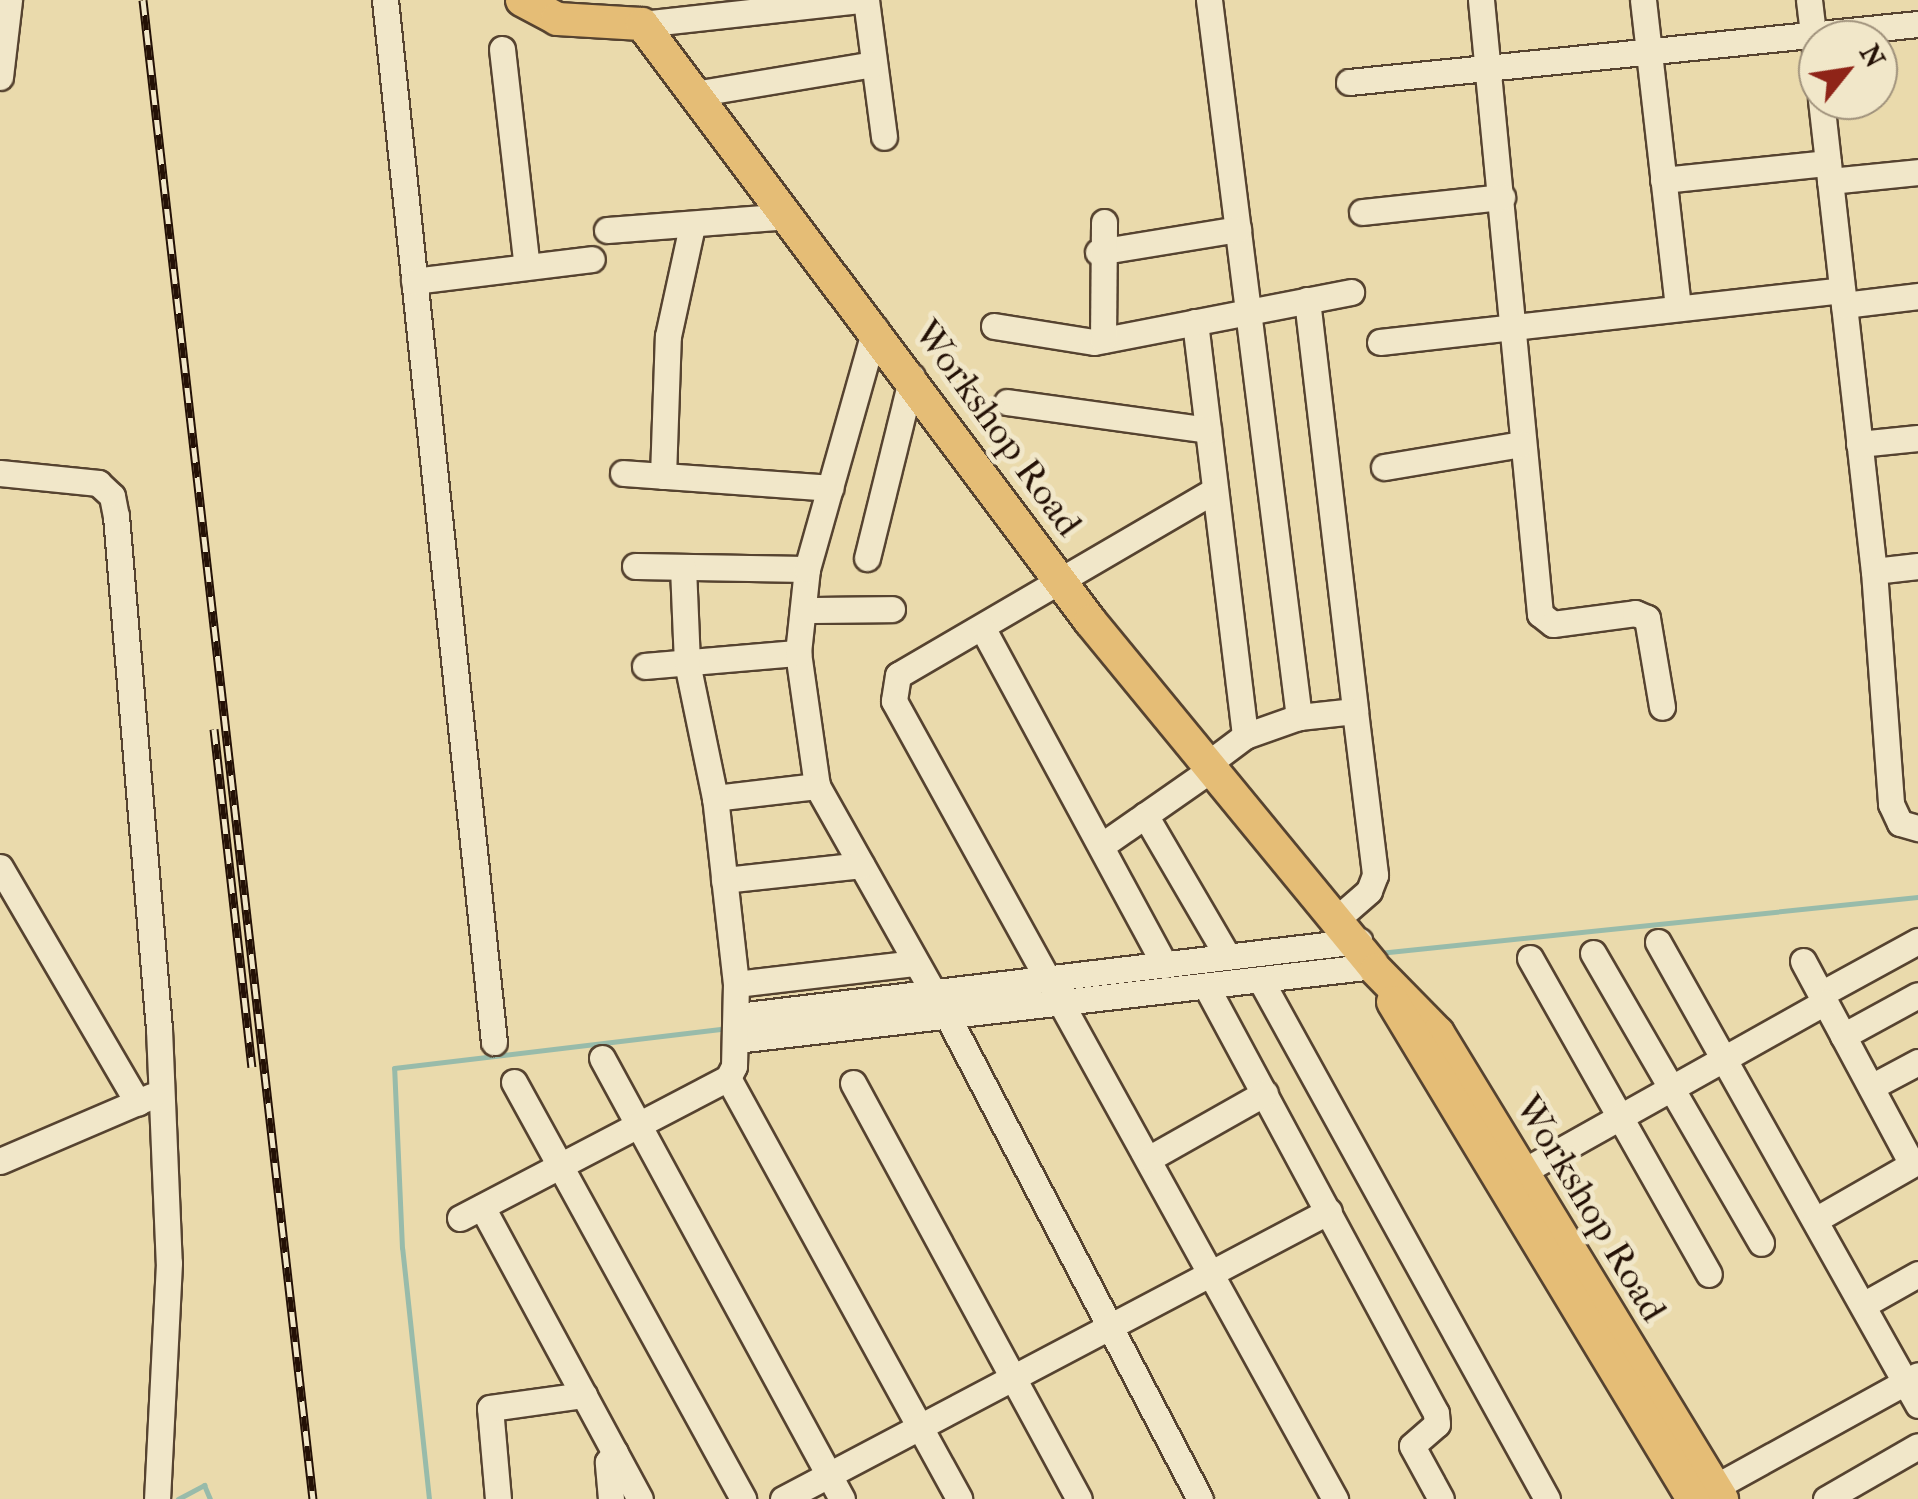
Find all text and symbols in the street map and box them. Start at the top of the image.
north arrow [1798,20,1898,120]
text: N [1853,38,1892,73]
street label: Workshop Road [904,311,1092,545]
street label: Workshop Road [1505,1086,1677,1330]

